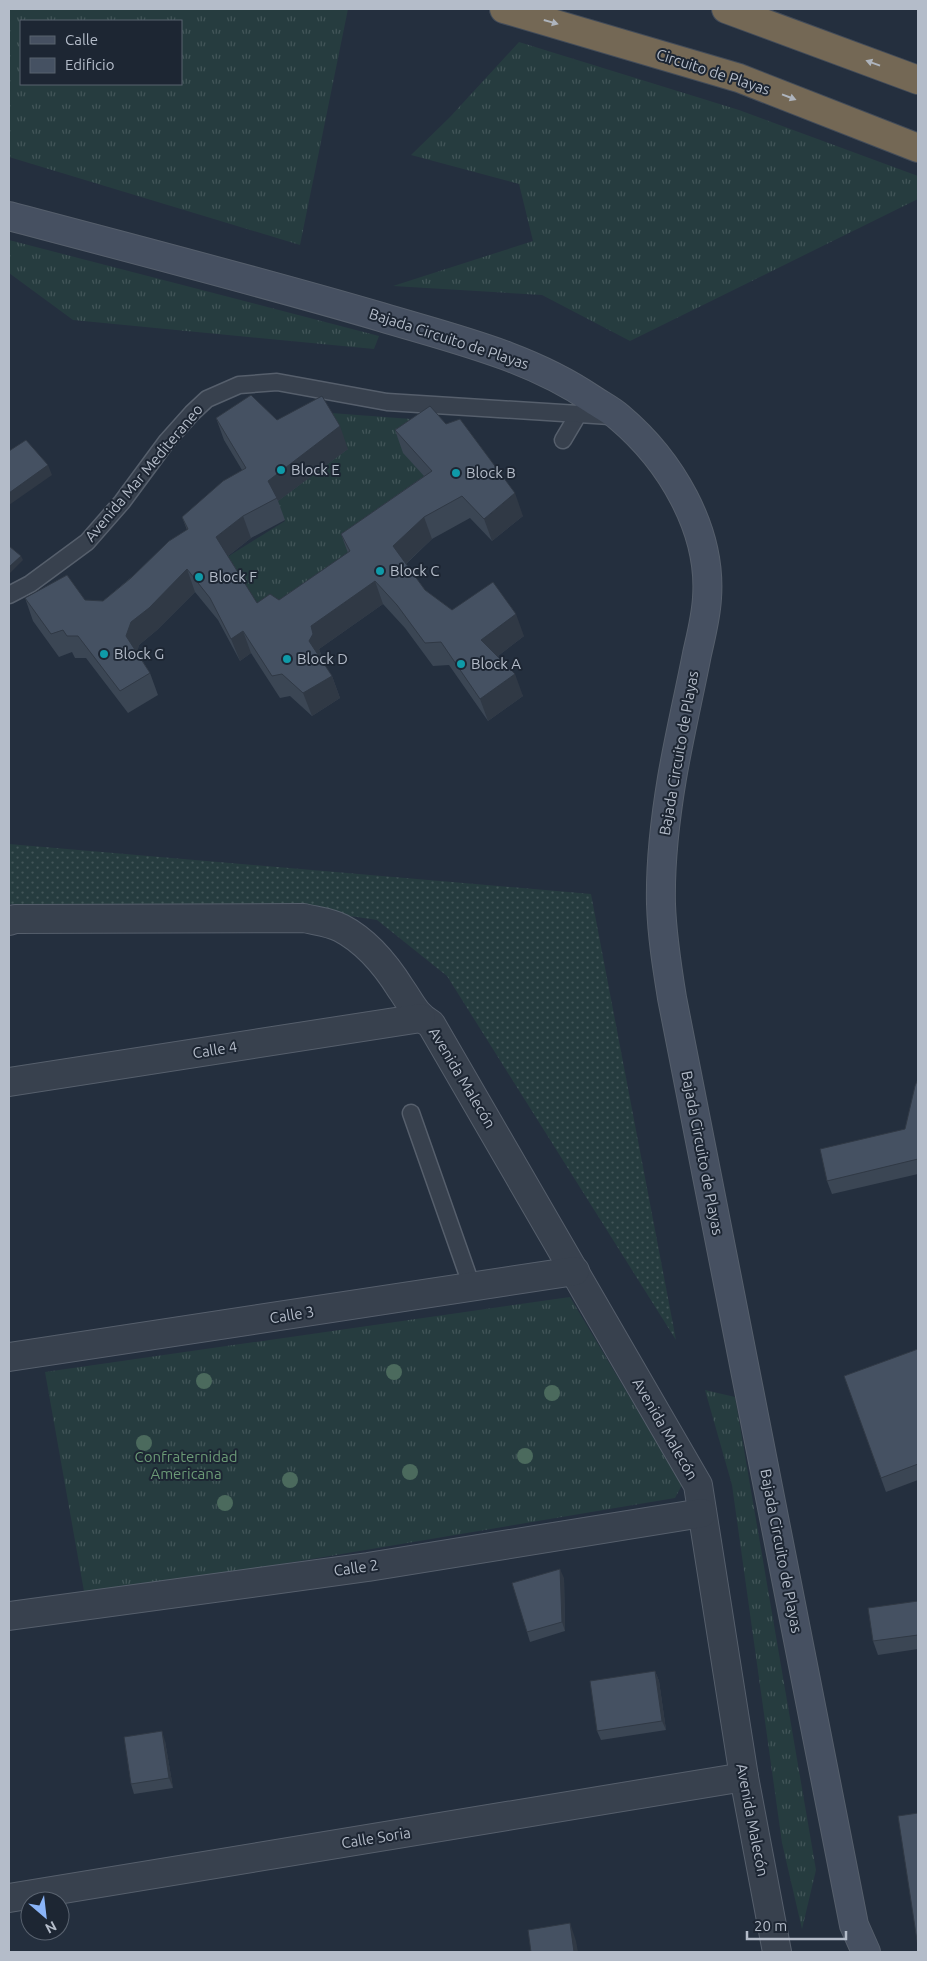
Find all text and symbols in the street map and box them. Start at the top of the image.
one-way arrow [543,19,558,27]
legend [20,20,182,85]
text: Calle [65,31,98,48]
street label: Circuito de Playas [654,45,772,98]
text: Edificio [65,56,114,73]
one-way arrow [865,59,880,66]
one-way arrow [782,93,797,101]
street label: Bajada Circuito de Playas [367,305,531,372]
street label: Avenida Mar Mediteraneo [81,401,206,545]
place label: Block E [291,461,340,478]
marker: Block E [275,464,287,476]
place label: Block B [466,464,516,481]
marker: Block B [450,467,462,479]
place label: Block C [390,562,439,579]
marker: Block C [374,565,386,577]
place label: Block F [209,568,257,585]
marker: Block F [193,571,205,583]
place label: Block G [114,645,164,662]
marker: Block G [98,648,110,660]
place label: Block D [297,650,348,667]
marker: Block D [281,653,293,665]
place label: Block A [471,655,521,672]
marker: Block A [455,658,467,670]
street label: Bajada Circuito de Playas [656,669,701,837]
street label: Avenida Malecón [426,1024,499,1131]
street label: Calle 4 [191,1038,238,1061]
street label: Bajada Circuito de Playas [678,1069,727,1236]
street label: Calle 3 [268,1303,315,1326]
street label: Avenida Malecón [629,1375,701,1483]
park label: Confraternidad Americana [135,1448,237,1482]
street label: Bajada Circuito de Playas [757,1467,806,1634]
street label: Calle 2 [332,1556,379,1579]
street label: Avenida Malecón [733,1762,772,1878]
street label: Calle Soria [340,1824,412,1851]
north arrow [20,1891,70,1941]
scale bar [747,1908,846,1940]
text: 20 m [754,1917,787,1934]
text: N [43,1918,59,1937]

